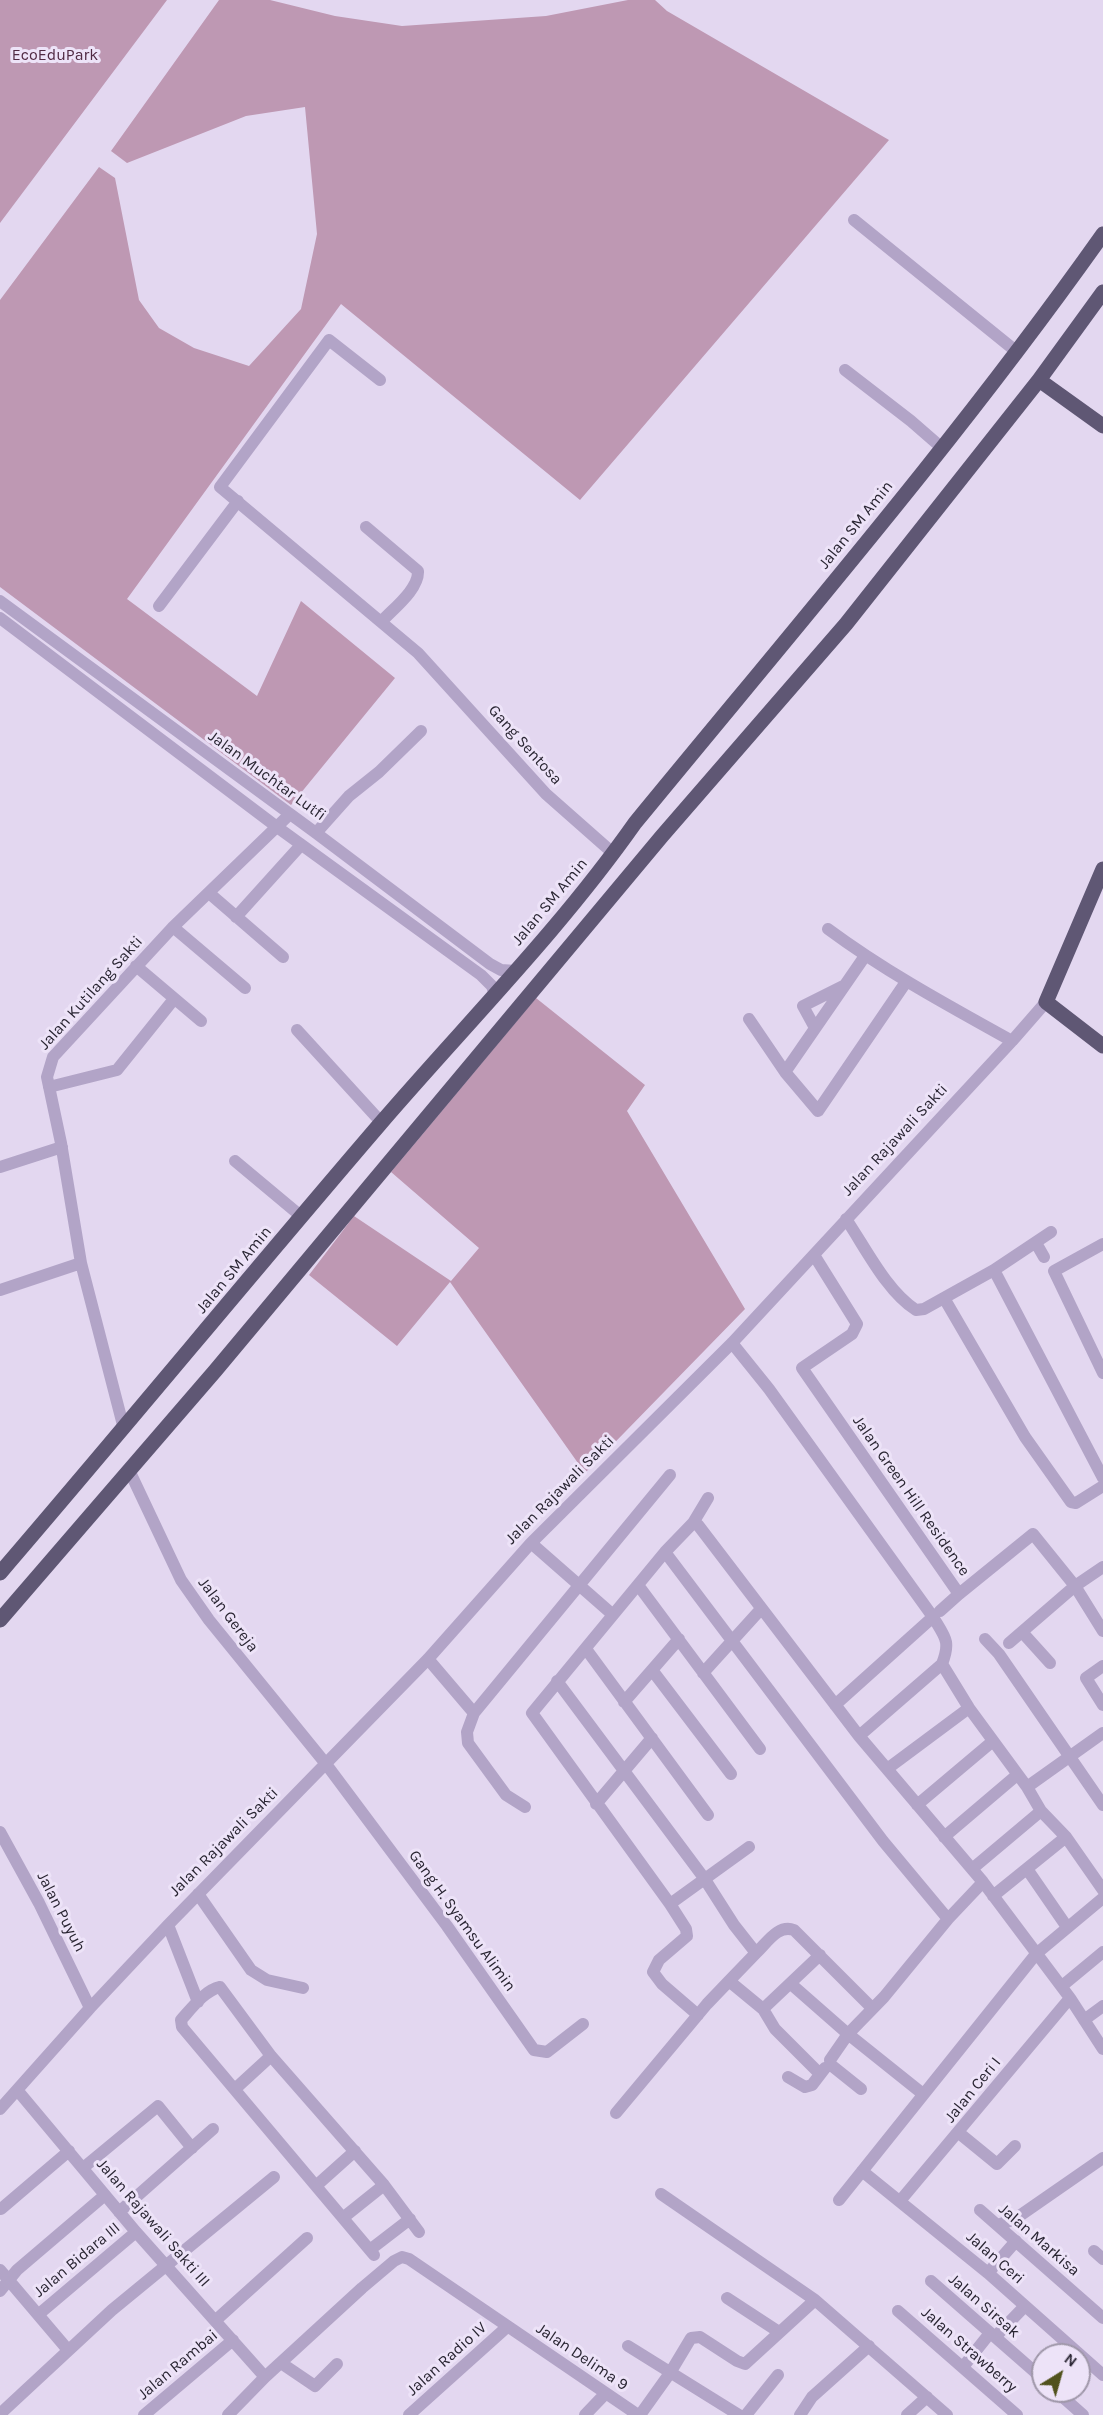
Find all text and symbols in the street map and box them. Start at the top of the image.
park label: EcoEduPark [12,45,98,65]
street label: Jalan SM Amin [815,477,897,573]
street label: Gang Sentosa [484,701,566,789]
street label: Jalan Muchtar Lutfi [204,727,330,825]
street label: Jalan SM Amin [508,855,592,949]
street label: Jalan Kutilang Sakti [35,932,147,1054]
street label: Jalan Rajawali Sakti [838,1080,952,1200]
street label: Jalan SM Amin [192,1223,276,1317]
street label: Jalan Green Hill Residence [848,1412,974,1580]
street label: Jalan Rajawali Sakti [502,1432,618,1548]
street label: Jalan Gereja [194,1574,262,1656]
street label: Jalan Rajawali Sakti [166,1784,282,1900]
street label: Gang H. Syamsu Alimin [404,1847,520,1995]
street label: Jalan Puyuh [33,1869,89,1955]
street label: Jalan Ceri I [941,2053,1005,2127]
street label: Jalan Rajawali Sakti III [92,2155,214,2291]
street label: Jalan Markisa [995,2200,1083,2280]
street label: Jalan Bidara III [30,2218,124,2302]
street label: Jalan Ceri [962,2228,1028,2288]
street label: Jalan Sirsak [944,2270,1024,2342]
street label: Jalan Strawberry [917,2303,1021,2397]
street label: Jalan Radio IV [403,2318,491,2400]
street label: Jalan Delima 9 [532,2319,632,2395]
street label: Jalan Rambai [134,2326,222,2404]
north arrow [1031,2343,1091,2403]
text: N [1061,2349,1081,2371]

